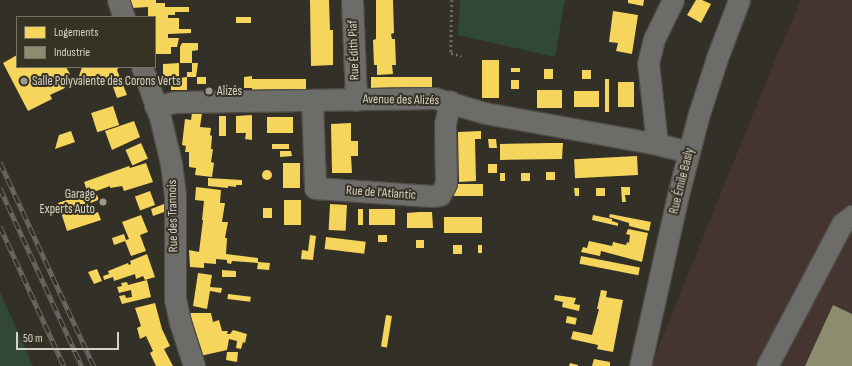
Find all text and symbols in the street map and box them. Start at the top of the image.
legend [16,16,156,68]
street label: Rue Édith Piaf [345,20,363,80]
text: Logements [54,25,98,40]
text: Industrie [54,45,90,60]
place label: Salle Polyvalente des Corons Verts [32,73,181,89]
marker: Salle Polyvalente des Corons Verts [19,76,29,86]
place label: Alizés [217,83,242,99]
marker: Alizés [204,86,214,96]
street label: Avenue des Alizés [363,92,439,108]
street label: Rue Émile Basly [666,146,698,216]
street label: Rue des Trannois [165,180,181,252]
street label: Rue de l'Atlantic [345,183,417,203]
place label: Garage Experts Auto [39,187,95,218]
marker: Garage Experts Auto [98,197,108,207]
scale bar [18,324,121,350]
text: 50 m [23,331,43,346]

